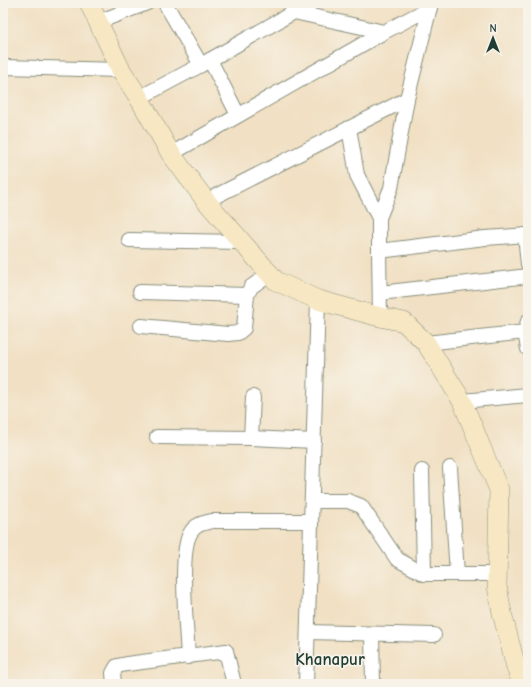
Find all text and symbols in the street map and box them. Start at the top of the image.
north arrow [473,18,513,58]
text: N [489,22,497,35]
district label: Khanapur [295,650,365,669]

